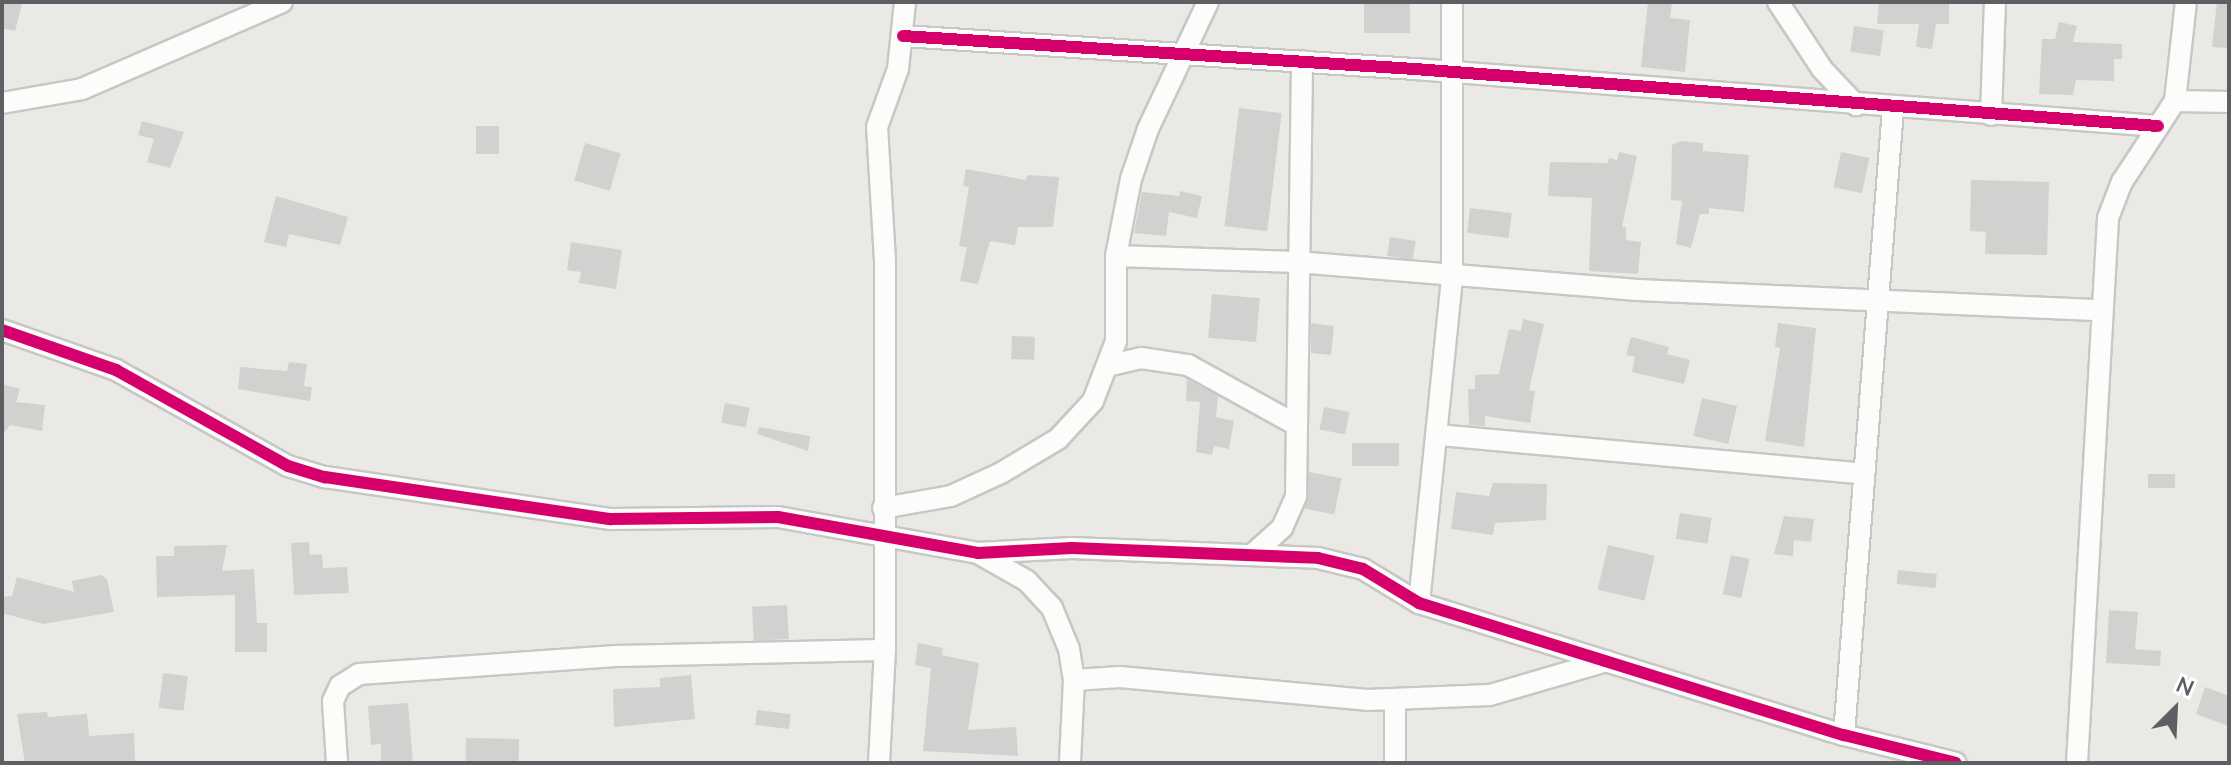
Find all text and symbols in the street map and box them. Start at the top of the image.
north arrow [2135,669,2215,749]
text: N [2171,670,2198,704]

